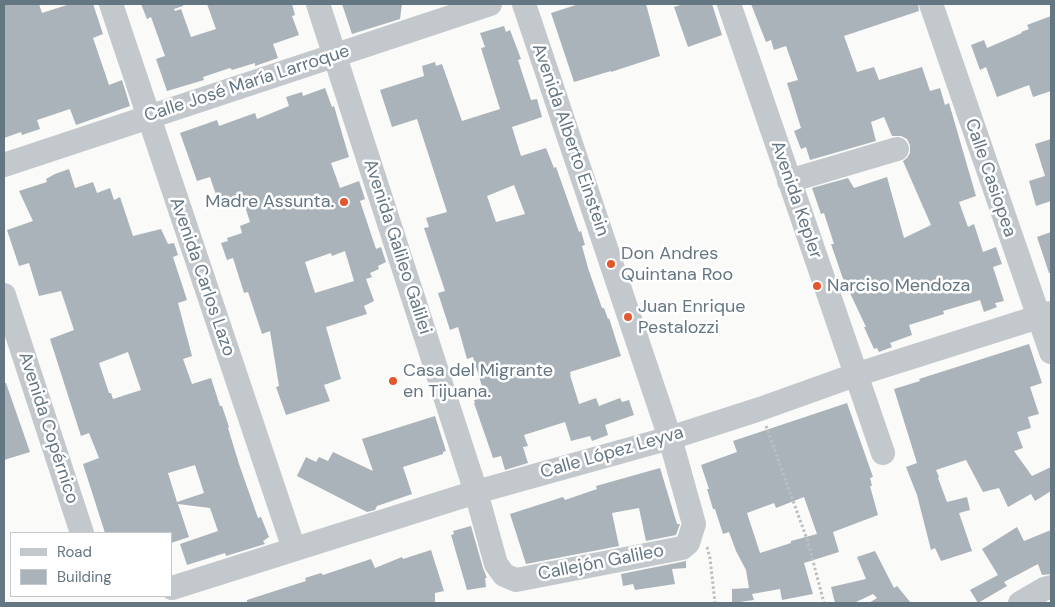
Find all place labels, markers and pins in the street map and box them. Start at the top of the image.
place label: Madre Assunta. [205,191,334,213]
marker: Madre Assunta. [338,196,350,208]
place label: Don Andres Quintana Roo [621,243,733,286]
marker: Don Andres Quintana Roo [605,258,617,270]
place label: Narciso Mendoza [827,275,970,297]
marker: Narciso Mendoza [811,280,823,292]
place label: Juan Enrique Pestalozzi [638,296,746,338]
marker: Juan Enrique Pestalozzi [622,311,634,323]
place label: Casa del Migrante en Tijuana. [403,360,553,402]
marker: Casa del Migrante en Tijuana. [387,375,399,387]

